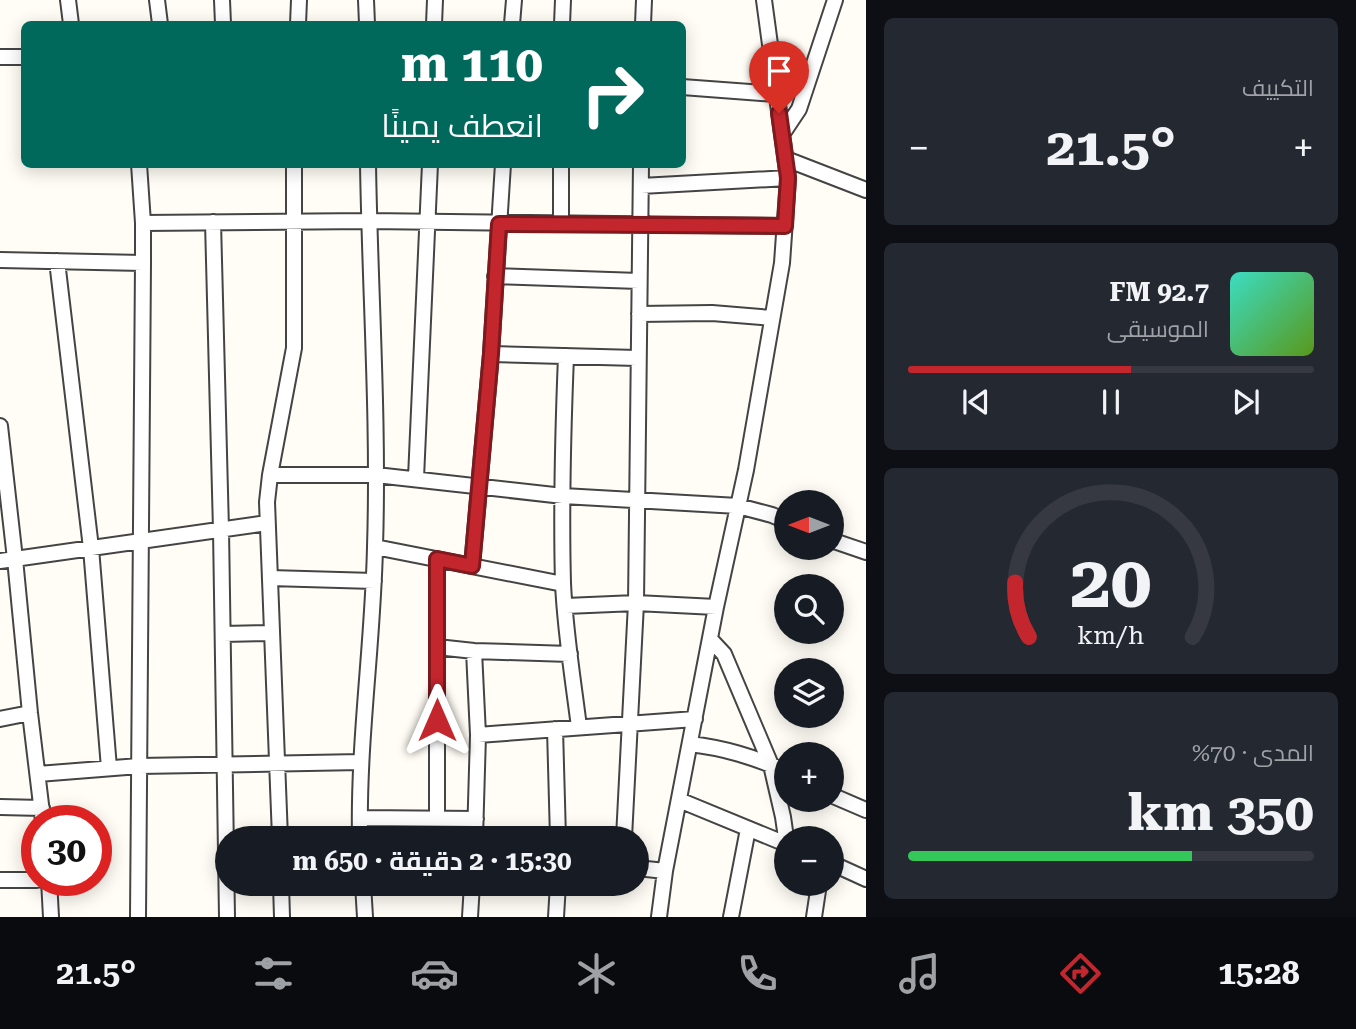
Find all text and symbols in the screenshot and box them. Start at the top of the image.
text: 110 m [401,36,543,93]
pin [749,41,809,113]
icon: right [567,49,658,140]
icon: arrive [760,52,798,90]
text: التكييف [1242,75,1314,102]
text: انعطف يمينًا [381,107,543,145]
text: 21.5° [1046,117,1176,178]
text: − [908,126,929,170]
text: + [1293,126,1314,170]
text: 92.7 FM [1109,277,1209,307]
text: الموسيقى [1107,316,1209,343]
icon: previous [957,383,995,421]
icon: pause [1092,383,1130,421]
icon: next [1227,383,1265,421]
north arrow [774,490,844,560]
map controls [774,490,844,896]
text: 20 [1070,540,1152,625]
button: search [774,574,844,644]
text: km/h [1078,621,1144,650]
button: layers [774,658,844,728]
position arrow [400,683,474,757]
text: المدى · 70% [1192,740,1314,767]
button: + [774,742,844,812]
text: 350 km [1127,782,1314,843]
speed limit sign: 30 [21,805,112,896]
button: − [774,826,844,896]
text: 15:30 · 2 دقيقة · 650 m [293,846,571,876]
icon: filters [249,949,298,998]
icon: car [410,949,459,998]
icon: climate [572,949,621,998]
icon: phone [733,949,782,998]
icon: music [895,949,944,998]
icon: directions [1056,949,1105,998]
text: 21.5° [56,954,136,992]
text: 15:28 [1218,954,1300,992]

